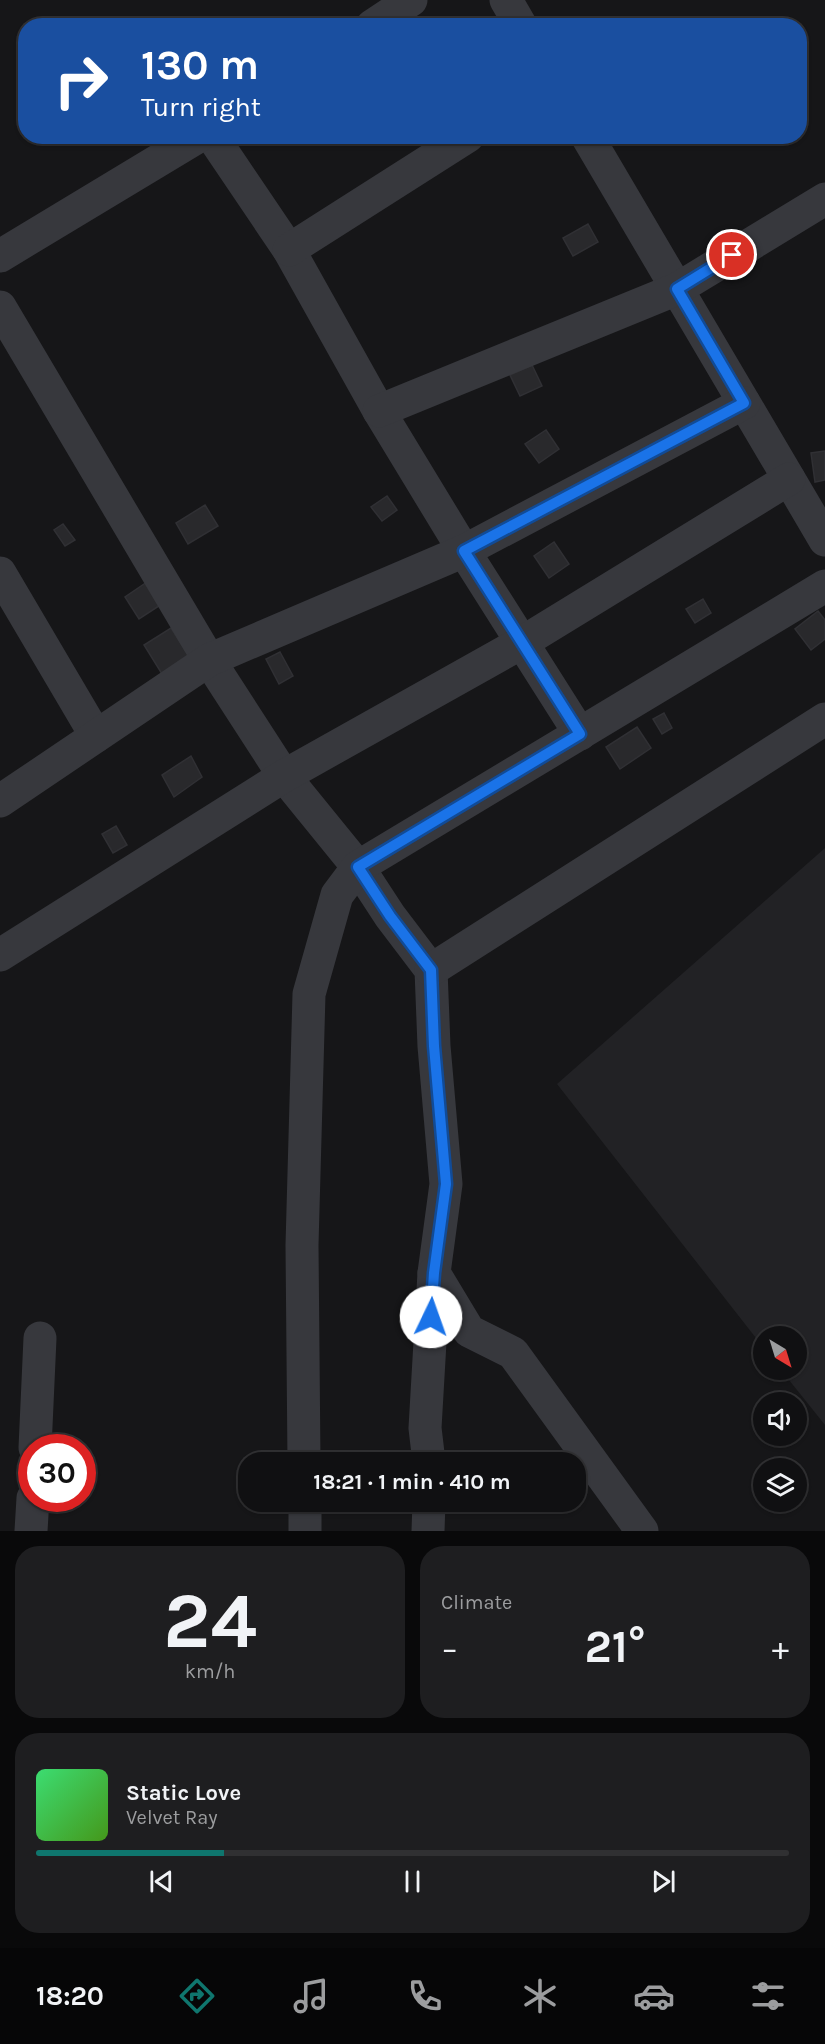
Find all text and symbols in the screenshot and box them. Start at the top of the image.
text: 130 m [141,40,259,90]
icon: right [42,42,120,120]
text: Turn right [141,91,261,123]
pin [706,229,757,280]
icon: arrive [715,238,748,271]
position arrow [399,1285,463,1349]
north arrow [753,1326,807,1380]
map controls [753,1326,807,1512]
button: sound [753,1392,807,1446]
speed limit sign: 30 [18,1434,96,1512]
button: layers [753,1458,807,1512]
text: 18:21 · 1 min · 410 m [313,1469,511,1495]
text: 24 [163,1575,257,1667]
text: Climate [441,1591,512,1614]
text: 21° [585,1621,645,1673]
text: − [441,1629,458,1667]
text: + [772,1629,789,1667]
text: km/h [185,1660,235,1683]
text: Static Love [126,1780,241,1806]
text: Velvet Ray [126,1806,218,1829]
icon: previous [145,1865,178,1898]
icon: pause [396,1865,429,1898]
icon: next [647,1865,680,1898]
icon: directions [176,1975,218,2017]
icon: music [290,1975,332,2017]
icon: phone [404,1975,446,2017]
icon: climate [519,1975,561,2017]
icon: car [633,1975,675,2017]
icon: filters [747,1975,789,2017]
text: 18:20 [36,1980,104,2012]

